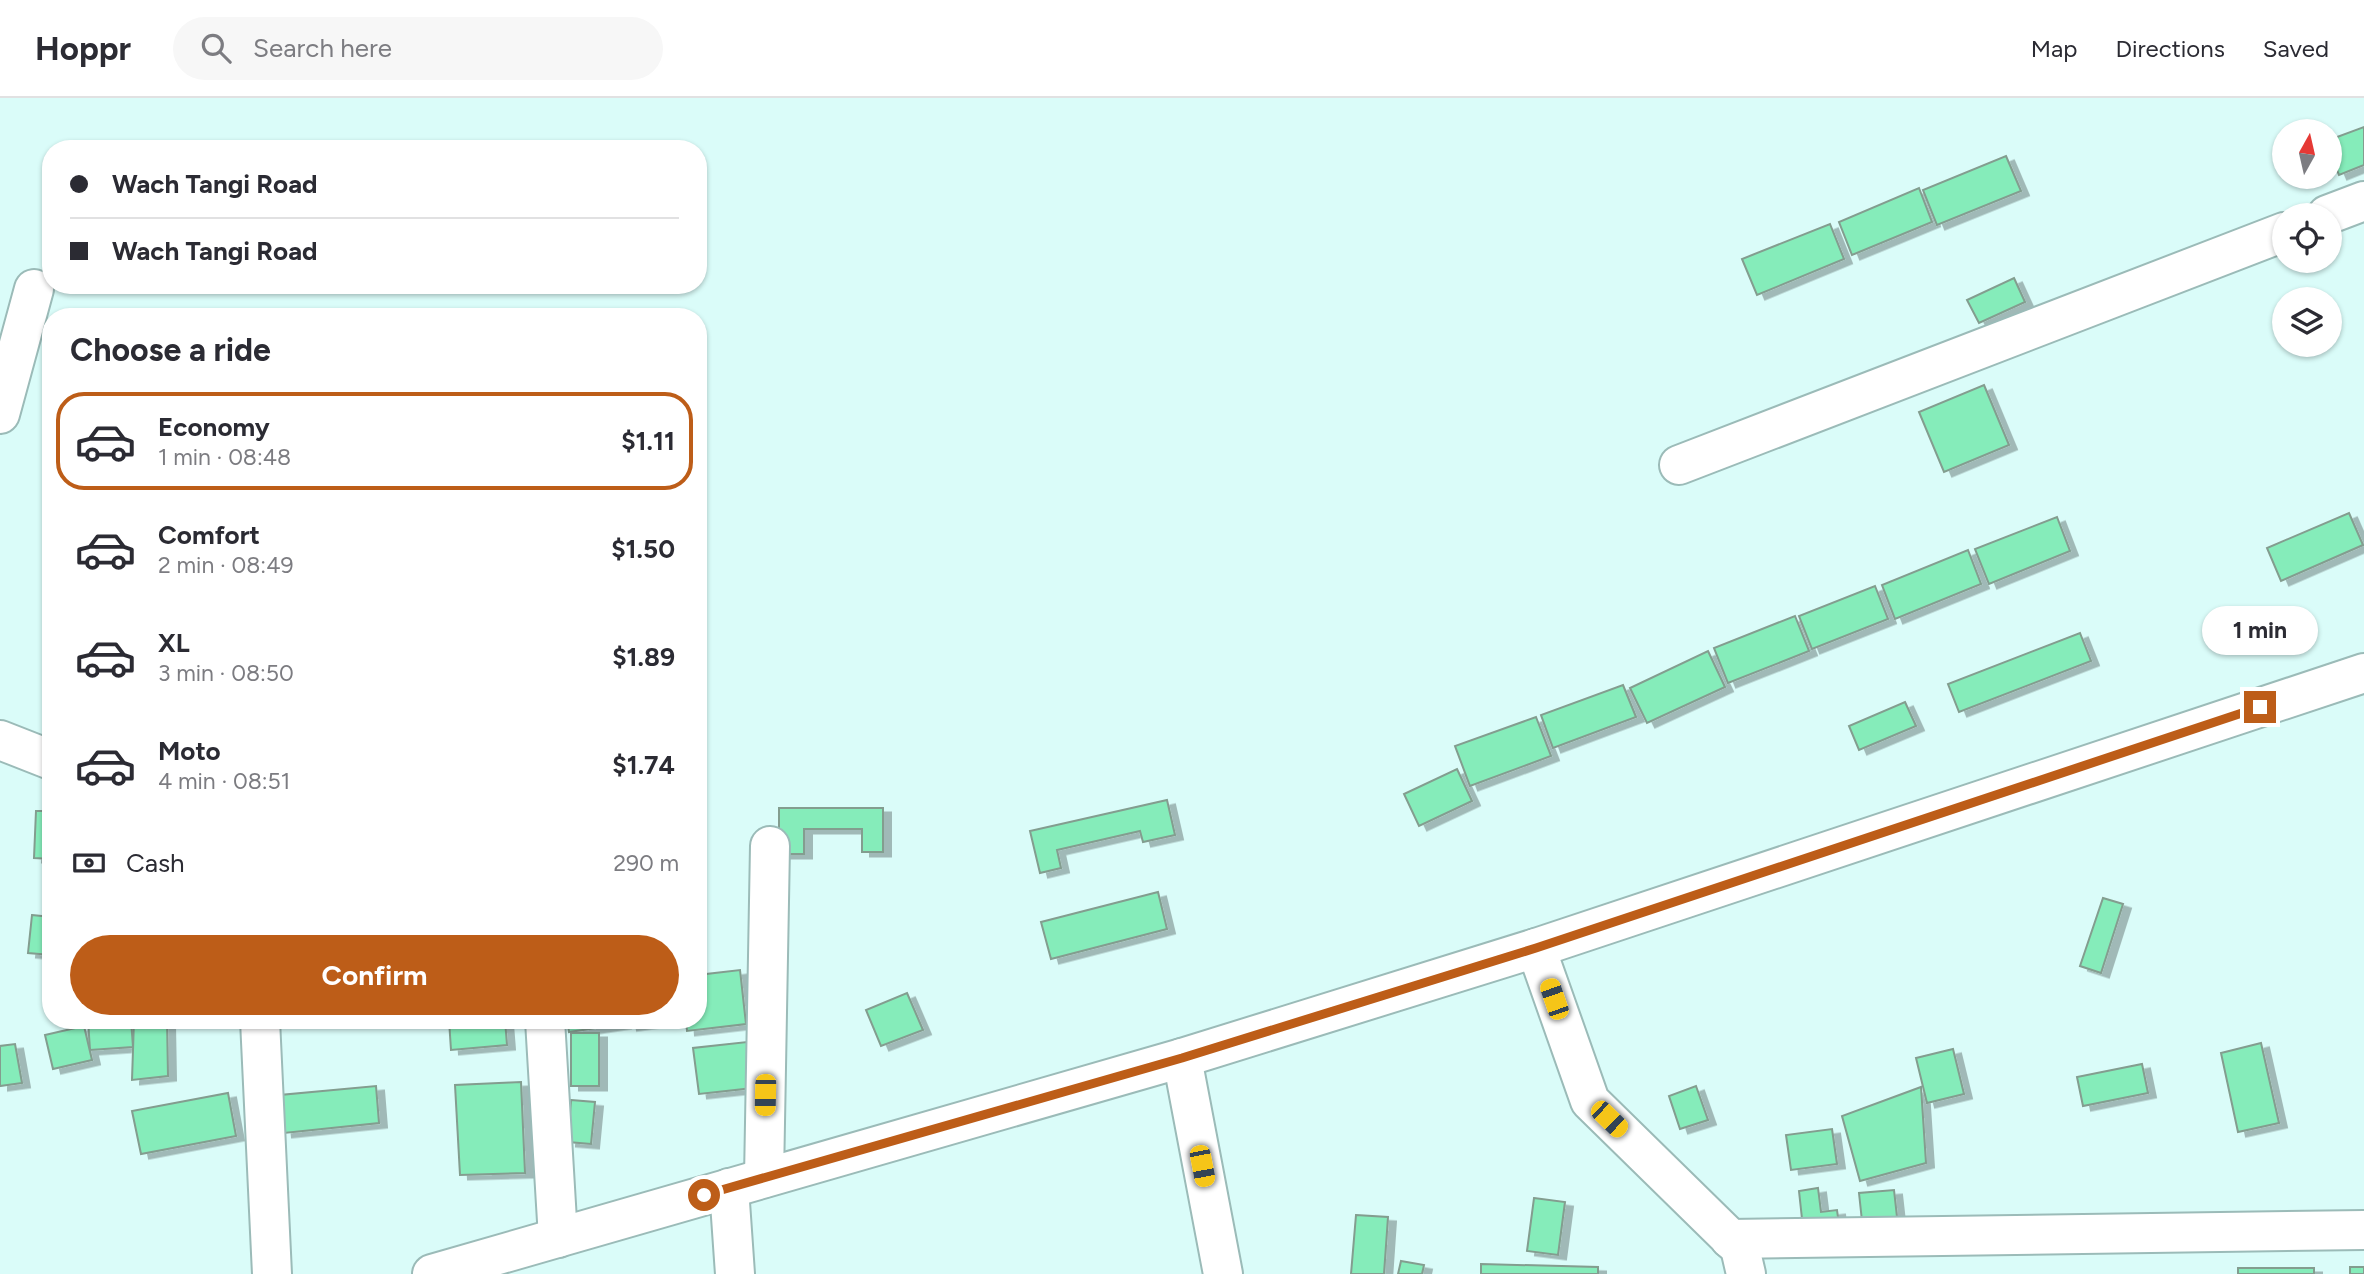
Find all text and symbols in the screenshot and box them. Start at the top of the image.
search box [173,17,663,80]
text: Hoppr [35,29,131,68]
icon: search [197,29,235,67]
text: Search here [253,32,392,64]
text: Map [2031,34,2077,63]
text: Directions [2115,34,2225,63]
text: Saved [2263,34,2329,63]
north arrow [2272,119,2342,189]
map controls [2272,119,2342,357]
text: Wach Tangi Road [112,168,318,200]
button: locate [2272,203,2342,273]
text: Wach Tangi Road [112,235,318,267]
button: layers [2272,287,2342,357]
text: Choose a ride [70,331,271,369]
icon: car [74,410,137,473]
text: Economy [158,411,270,443]
text: $1.11 [621,425,675,457]
text: 1 min · 08:48 [158,443,291,471]
icon: car [74,518,137,581]
text: Comfort [158,519,260,551]
text: $1.50 [611,533,675,565]
text: 2 min · 08:49 [158,551,293,579]
callout: 1 min [2202,606,2318,654]
text: 1 min [2233,616,2287,644]
icon: car [74,626,137,689]
text: XL [158,627,190,659]
text: $1.89 [612,641,675,673]
text: 3 min · 08:50 [158,659,294,687]
route end [2244,691,2276,723]
icon: car [74,734,137,797]
text: Moto [158,735,221,767]
text: $1.74 [612,749,675,781]
text: 4 min · 08:51 [158,767,290,795]
icon: cash [70,844,108,882]
text: Cash [126,847,185,879]
text: 290 m [613,849,679,877]
button: Confirm [70,935,679,1015]
car [1538,976,1571,1022]
car [755,1074,776,1116]
car [1587,1097,1632,1141]
car [1188,1143,1217,1189]
route start [688,1179,720,1211]

